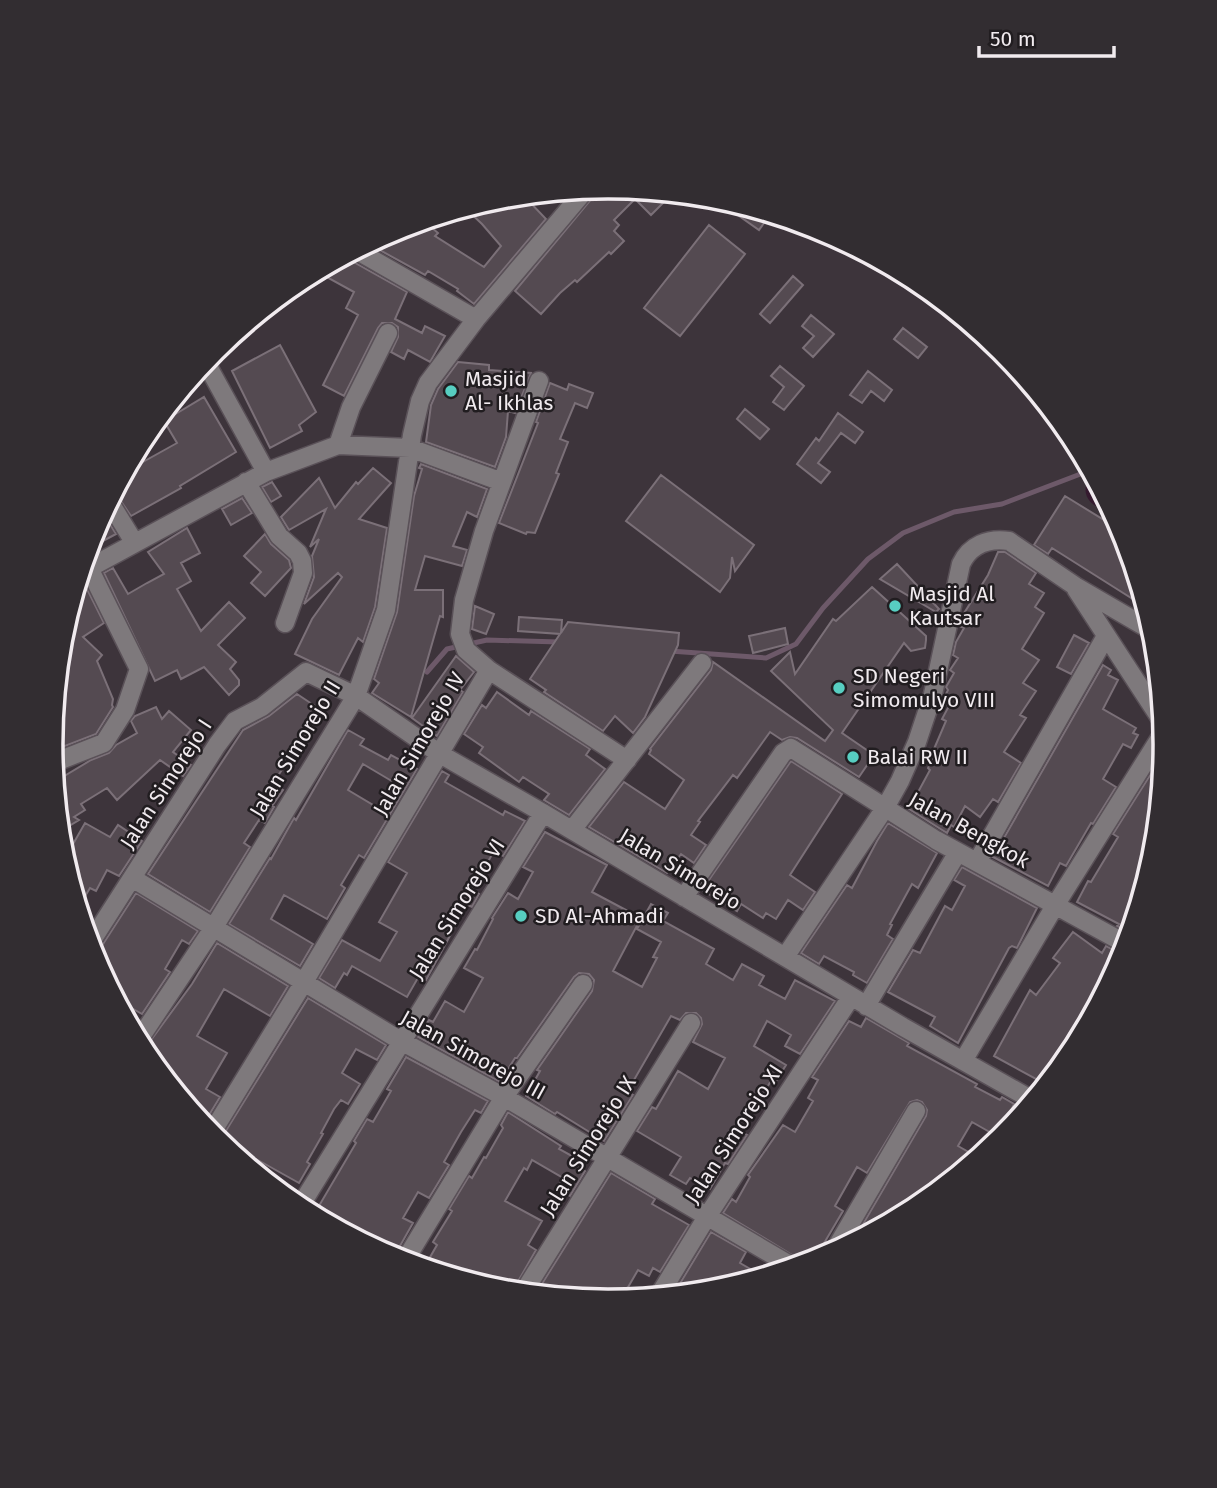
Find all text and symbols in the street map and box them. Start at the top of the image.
scale bar [979,14,1114,58]
text: 50 m [990,26,1036,52]
place label: Masjid Al- Ikhlas [465,366,554,416]
marker: Masjid Al- Ikhlas [443,383,459,399]
place label: Masjid Al Kautsar [909,581,994,631]
marker: Masjid Al Kautsar [887,598,903,614]
place label: SD Negeri Simomulyo VIII [853,663,995,713]
street label: Jalan Simorejo IV [367,667,471,820]
street label: Jalan Simorejo II [244,676,346,822]
marker: SD Negeri Simomulyo VIII [831,680,847,696]
street label: Jalan Simorejo I [114,714,218,854]
place label: Balai RW II [867,744,968,770]
marker: Balai RW II [845,749,861,765]
street label: Jalan Bengkok [904,786,1034,874]
street label: Jalan Simorejo [614,822,746,916]
street label: Jalan Simorejo VI [403,834,511,984]
place label: SD Al-Ahmadi [535,903,664,929]
marker: SD Al-Ahmadi [513,908,529,924]
street label: Jalan Simorejo III [396,1004,550,1106]
street label: Jalan Simorejo XI [679,1060,789,1208]
street label: Jalan Simorejo IX [534,1070,642,1221]

